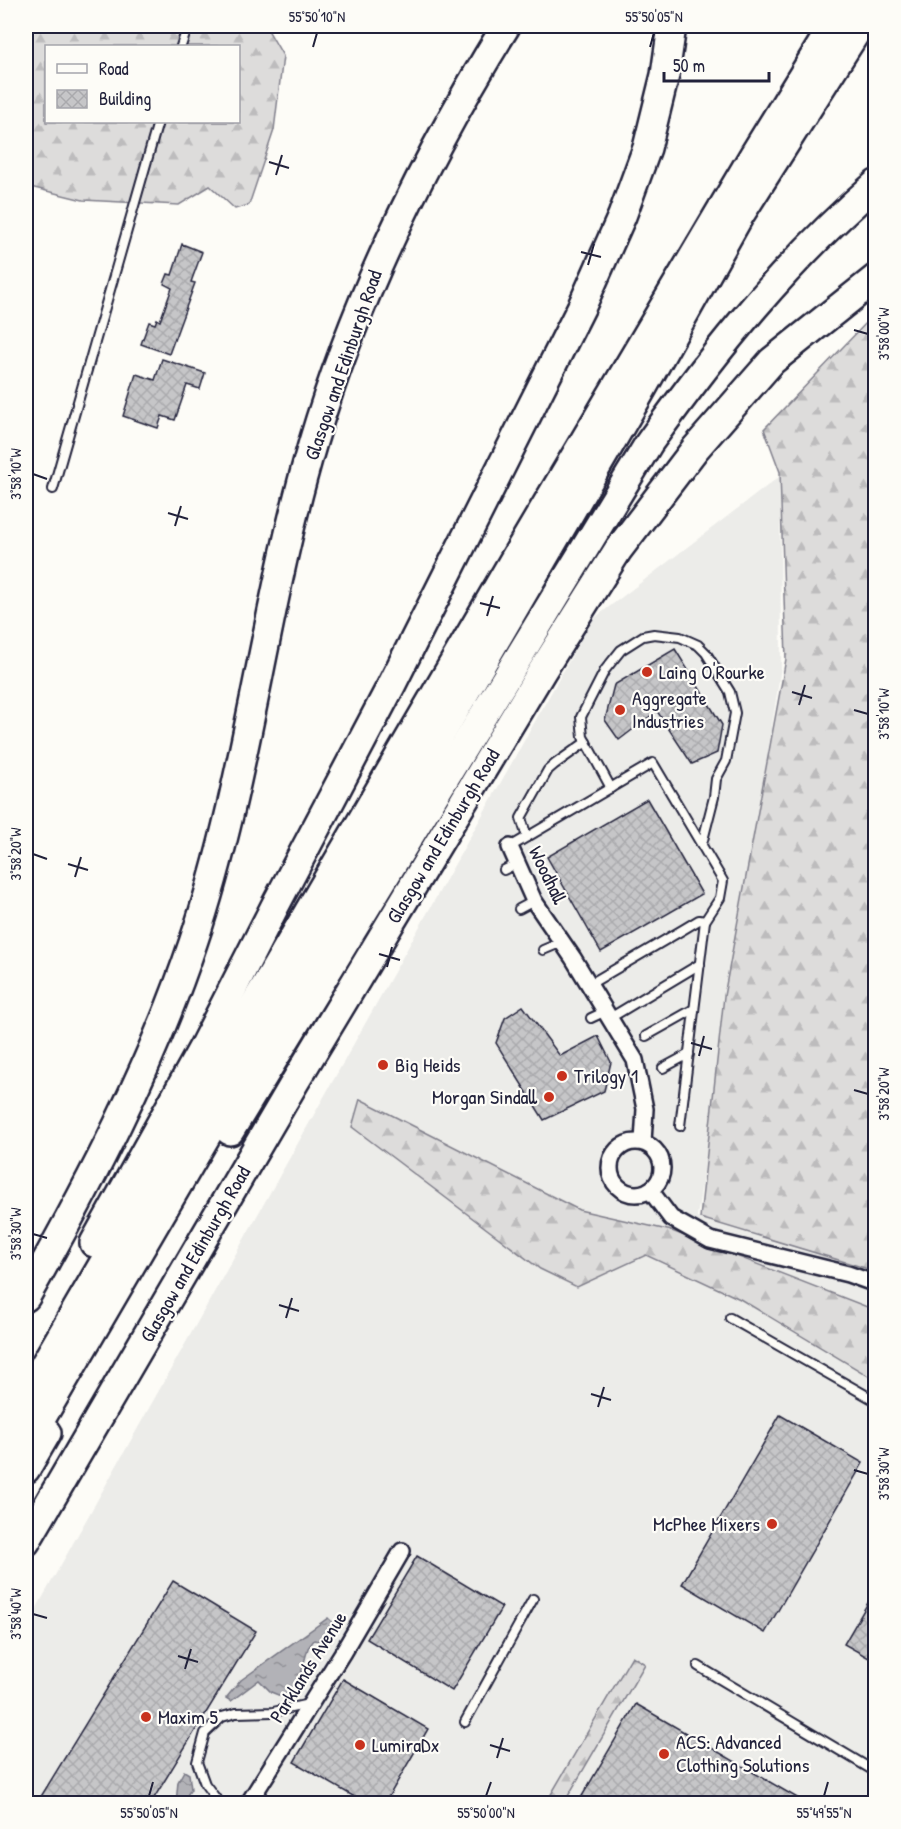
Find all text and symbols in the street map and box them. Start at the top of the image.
text: 55°50'10"N [289,6,345,27]
text: 55°50'05"N [625,6,683,27]
legend [45,45,240,123]
scale bar [664,45,769,83]
text: 50 m [673,53,705,78]
text: Road [99,56,129,81]
text: Building [99,86,151,111]
street label: Glasgow and Edinburgh Road [297,266,388,463]
text: 3°58'00"W [873,307,894,360]
text: 3°58'10"W [5,448,26,500]
place label: Laing O'Rourke [659,658,765,685]
marker: Laing O'Rourke [640,665,654,679]
place label: Aggregate Industries [632,684,707,734]
text: 3°58'10"W [873,688,894,740]
marker: Aggregate Industries [613,703,627,717]
street label: Glasgow and Edinburgh Road [380,743,506,928]
text: 3°58'20"W [5,827,26,881]
street label: Woodhall [523,841,574,908]
place label: Big Heids [395,1051,461,1078]
marker: Big Heids [376,1058,390,1072]
place label: Trilogy 1 [574,1062,638,1089]
text: 3°58'20"W [873,1067,894,1121]
marker: Trilogy 1 [555,1069,569,1083]
place label: Morgan Sindall [432,1083,537,1110]
marker: Morgan Sindall [542,1090,556,1104]
street label: Glasgow and Edinburgh Road [133,1161,256,1347]
text: 3°58'30"W [5,1207,26,1260]
text: 3°58'30"W [873,1447,894,1500]
place label: McPhee Mixers [653,1510,760,1537]
marker: McPhee Mixers [765,1517,779,1531]
text: 3°58'40"W [5,1587,26,1640]
street label: Parklands Avenue [263,1606,353,1728]
place label: Maxim 5 [158,1703,218,1730]
marker: Maxim 5 [139,1710,153,1724]
place label: ACS: Advanced Clothing Solutions [676,1728,810,1778]
place label: LumiraDx [372,1731,440,1758]
marker: LumiraDx [353,1738,367,1752]
marker: ACS: Advanced Clothing Solutions [657,1747,671,1761]
text: 55°50'05"N [120,1802,178,1823]
text: 55°50'00"N [457,1802,515,1823]
text: 55°49'55"N [797,1802,852,1823]

